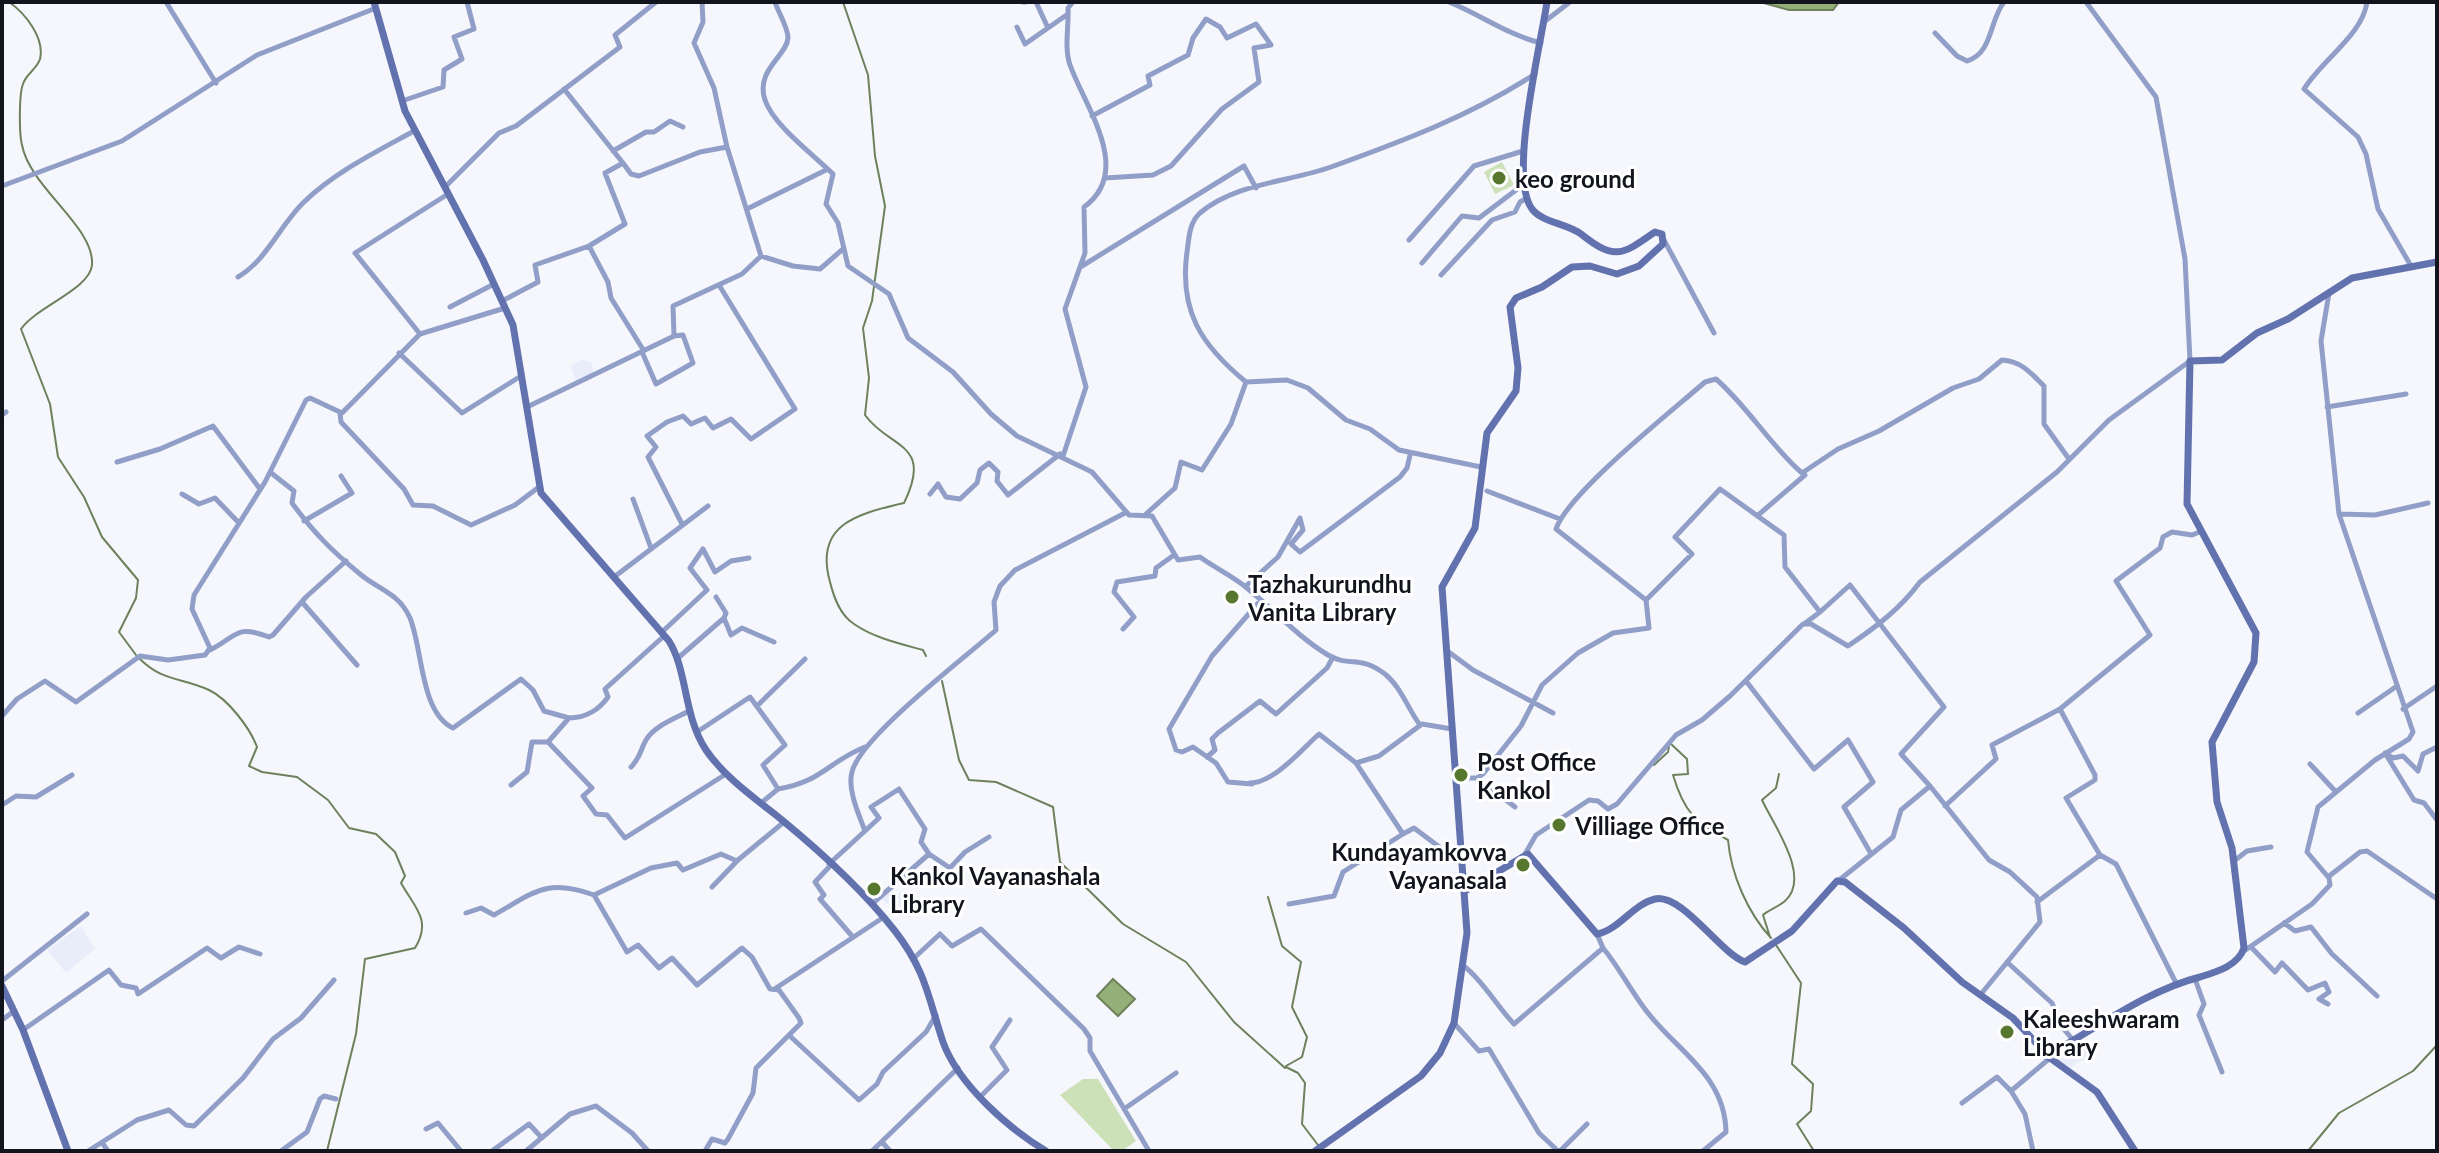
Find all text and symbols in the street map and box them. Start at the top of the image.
place label: keo ground [1515,164,1635,193]
marker: keo ground [1490,169,1508,187]
place label: Tazhakurundhu Vanita Library [1247,569,1412,626]
marker: Tazhakurundhu Vanita Library [1223,588,1241,606]
place label: Post Office Kankol [1477,747,1596,804]
marker: Post Office Kankol [1452,766,1470,784]
place label: Villiage Office [1574,811,1725,840]
marker: Villiage Office [1550,816,1568,834]
place label: Kundayamkovva Vayanasala [1331,837,1507,894]
marker: Kundayamkovva Vayanasala [1514,856,1532,874]
place label: Kankol Vayanashala Library [890,861,1100,918]
marker: Kankol Vayanashala Library [865,880,883,898]
place label: Kaleeshwaram Library [2023,1004,2180,1061]
marker: Kaleeshwaram Library [1998,1023,2016,1041]

